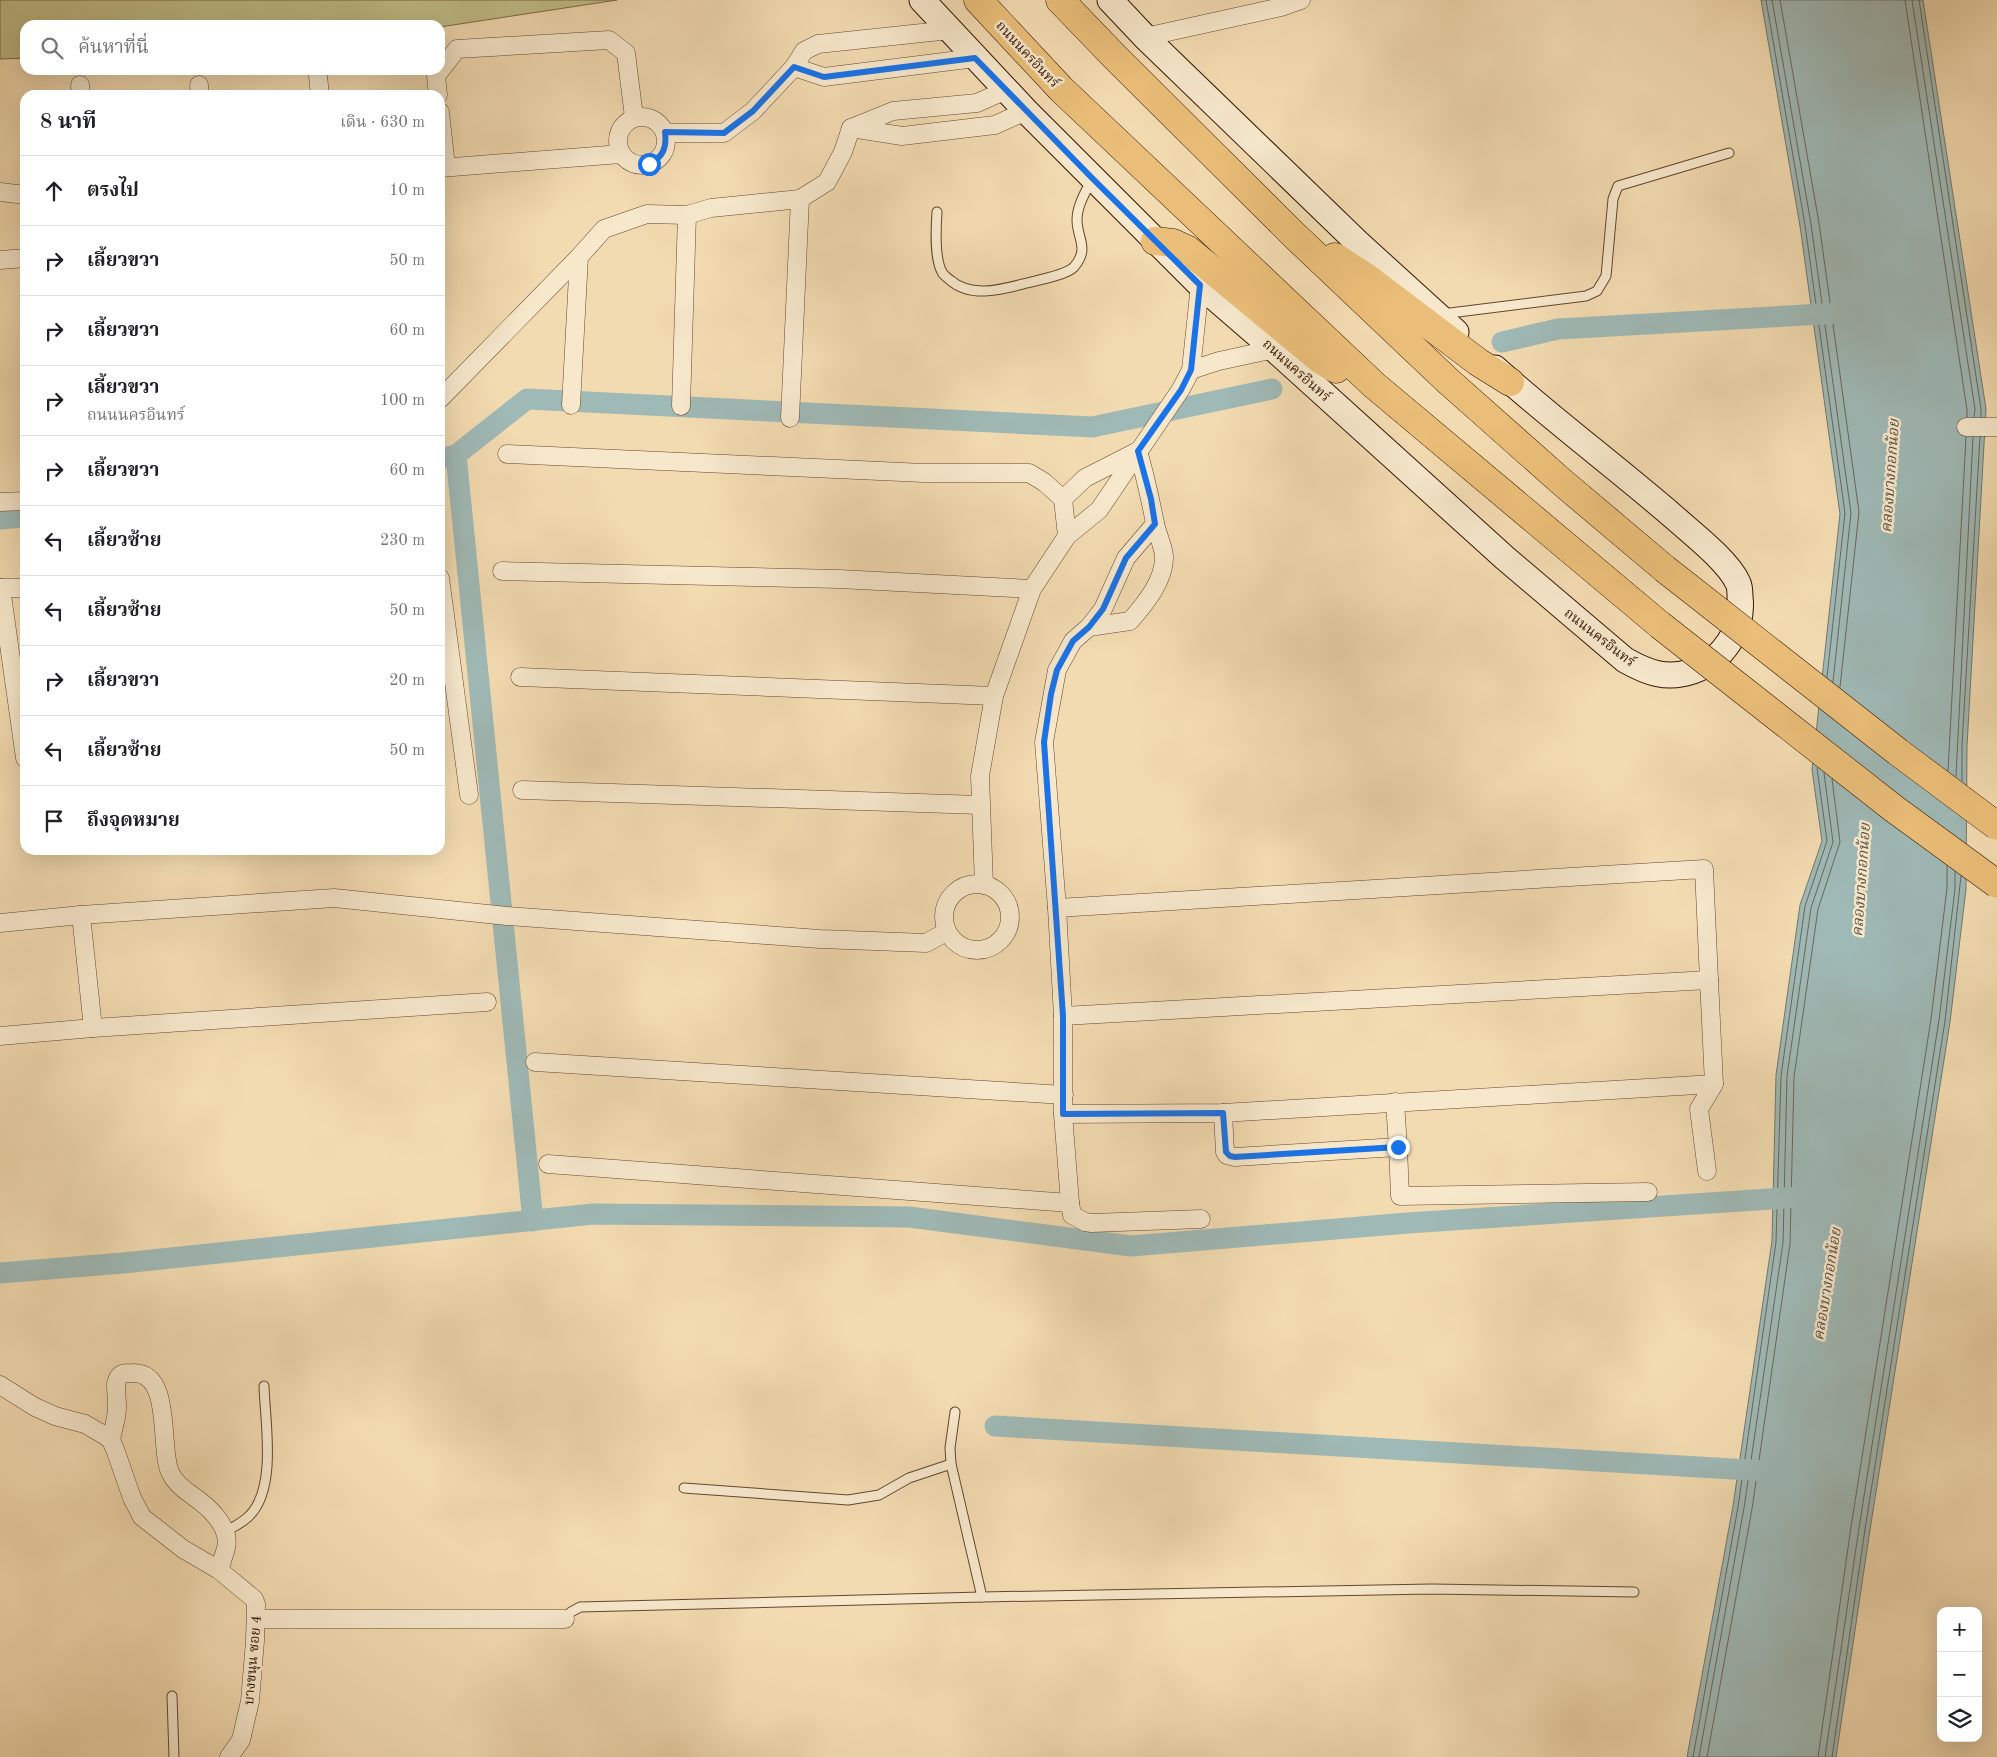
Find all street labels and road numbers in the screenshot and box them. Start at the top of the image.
street label: ถนนนครอินทร์ [993,17,1064,91]
street label: ถนนนครอินทร์ [1260,335,1335,405]
street label: ถนนนครอินทร์ [1561,604,1640,670]
street label: บางขนุน ซอย 4 [242,1615,265,1706]

